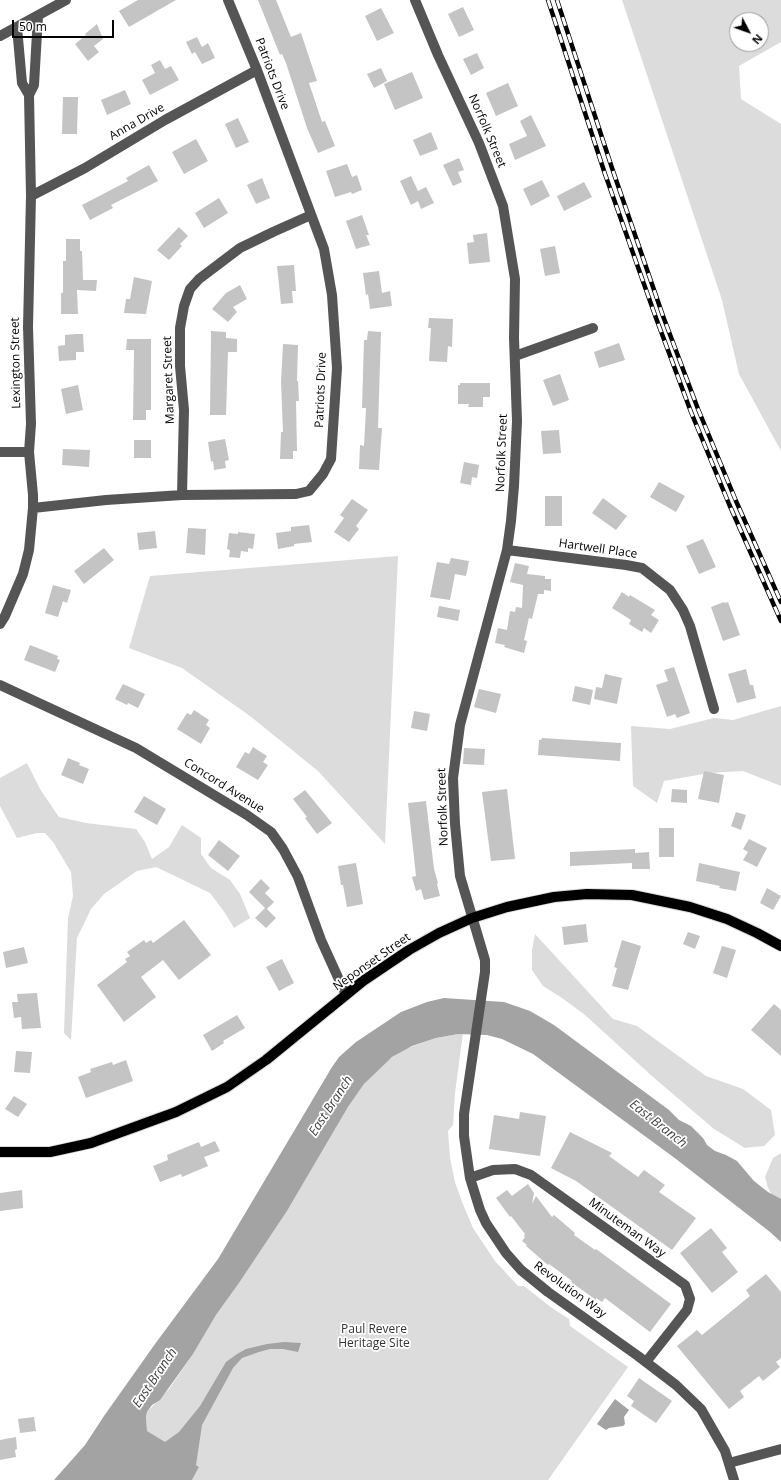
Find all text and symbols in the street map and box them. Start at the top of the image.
scale bar [14,12,116,38]
north arrow [729,12,769,52]
text: 50 m [19,18,47,35]
text: N [749,31,766,48]
street label: Patriots Drive [252,36,292,112]
street label: Norfolk Street [465,92,509,170]
street label: Anna Drive [107,100,167,144]
street label: Lexington Street [8,317,24,409]
street label: Margaret Street [160,336,178,424]
street label: Patriots Drive [312,352,330,428]
street label: Norfolk Street [493,414,511,492]
street label: Hartwell Place [558,536,638,562]
street label: Concord Avenue [181,755,267,817]
street label: Norfolk Street [434,768,452,846]
street label: Neponset Street [331,930,413,994]
water label: East Branch [306,1073,356,1139]
water label: East Branch [626,1097,690,1151]
street label: Minuteman Way [586,1195,668,1261]
street label: Revolution Way [531,1259,609,1321]
park label: Paul Revere Heritage Site [338,1323,410,1351]
water label: East Branch [129,1345,181,1411]

